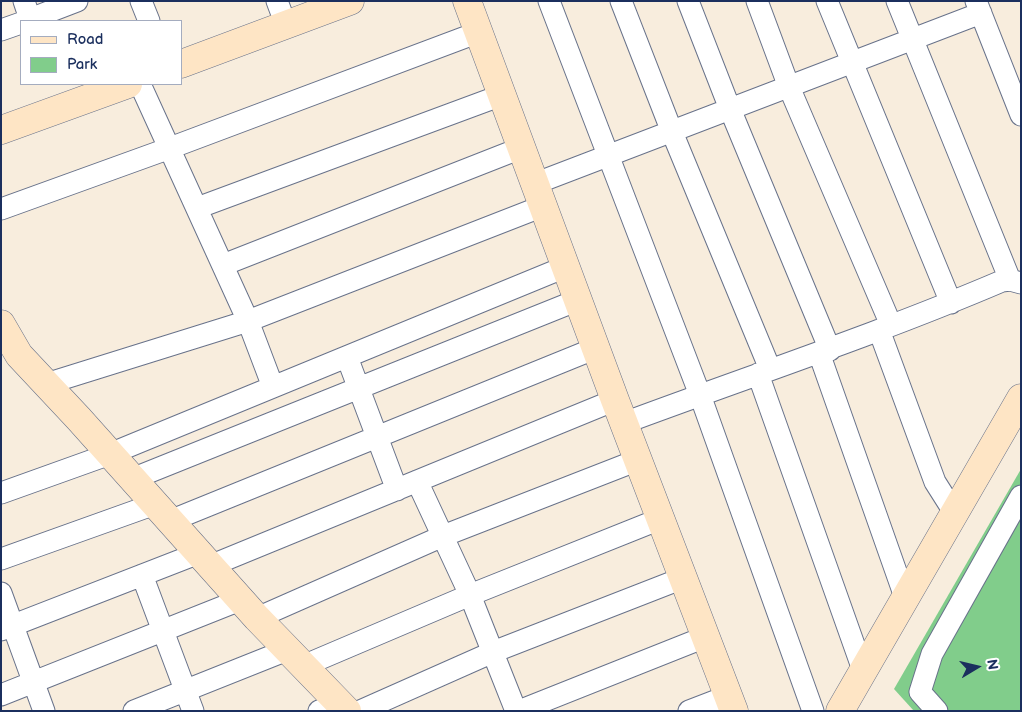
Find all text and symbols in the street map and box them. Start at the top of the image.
legend [20,20,182,85]
text: Road [67,30,103,49]
text: Park [67,55,97,74]
north arrow [952,642,1002,692]
text: N [983,658,1002,671]

